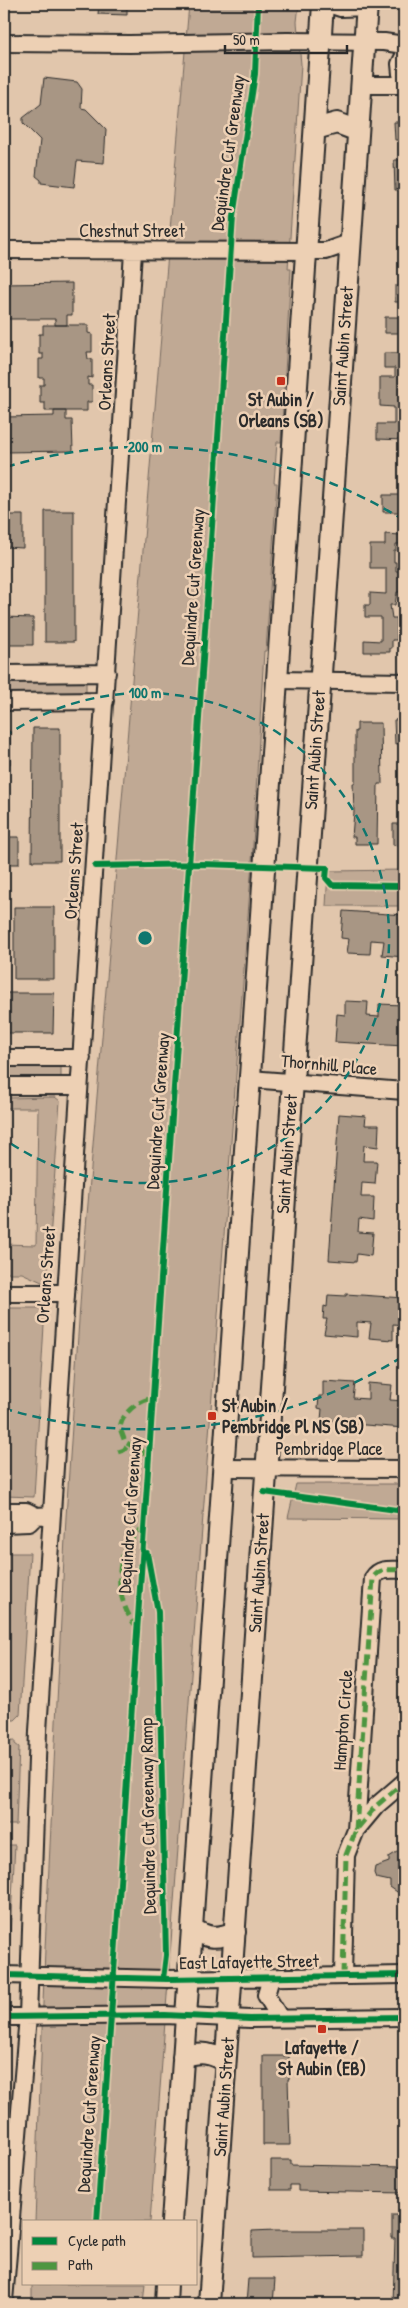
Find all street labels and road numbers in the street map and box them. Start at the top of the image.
street label: Dequindre Cut Greenway [204,73,251,232]
street label: Chestnut Street [79,218,185,243]
street label: Saint Aubin Street [326,285,359,406]
street label: Orleans Street [91,312,122,411]
street label: Dequindre Cut Greenway [175,507,210,666]
street label: Saint Aubin Street [298,689,331,810]
street label: Orleans Street [58,821,89,920]
street label: Dequindre Cut Greenway [140,1031,175,1190]
street label: Thornhill Place [280,1048,378,1081]
street label: Saint Aubin Street [270,1093,303,1214]
street label: Orleans Street [30,1225,61,1324]
street label: Dequindre Cut Greenway [112,1435,147,1594]
street label: Pembridge Place [275,1436,383,1461]
street label: Saint Aubin Street [242,1512,275,1633]
street label: Hampton Circle [327,1669,358,1771]
street label: Dequindre Cut Greenway Ramp [133,1717,162,1914]
street label: East Lafayette Street [179,1948,320,1975]
street label: Dequindre Cut Greenway [71,2034,106,2193]
street label: Saint Aubin Street [207,2036,240,2157]

